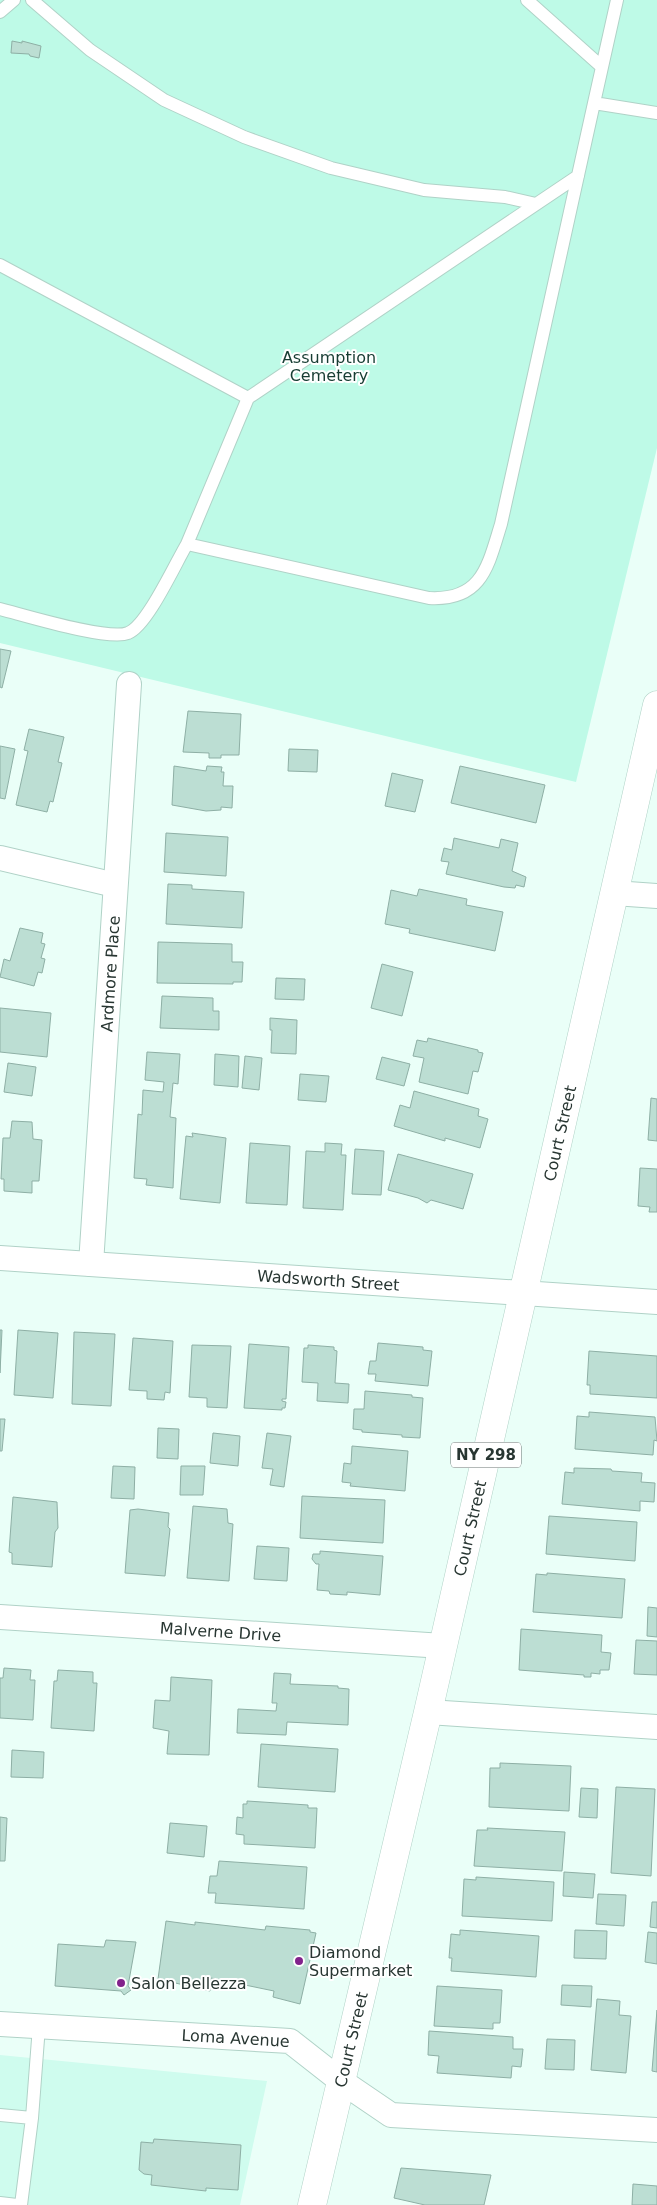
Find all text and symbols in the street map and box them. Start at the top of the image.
park label: Assumption Cemetery [282,348,376,385]
street label: Ardmore Place [97,915,124,1032]
street label: Court Street [540,1084,580,1183]
street label: Wadsworth Street [256,1266,400,1295]
road number: NY 298 [451,1442,521,1468]
street label: Court Street [450,1479,490,1578]
street label: Malverne Drive [159,1618,282,1645]
place label: Diamond Supermarket [309,1943,412,1980]
marker: Diamond Supermarket [293,1955,305,1967]
place label: Salon Bellezza [131,1974,247,1993]
marker: Salon Bellezza [115,1977,127,1989]
street label: Court Street [331,1990,372,2089]
street label: Loma Avenue [181,2026,290,2051]

